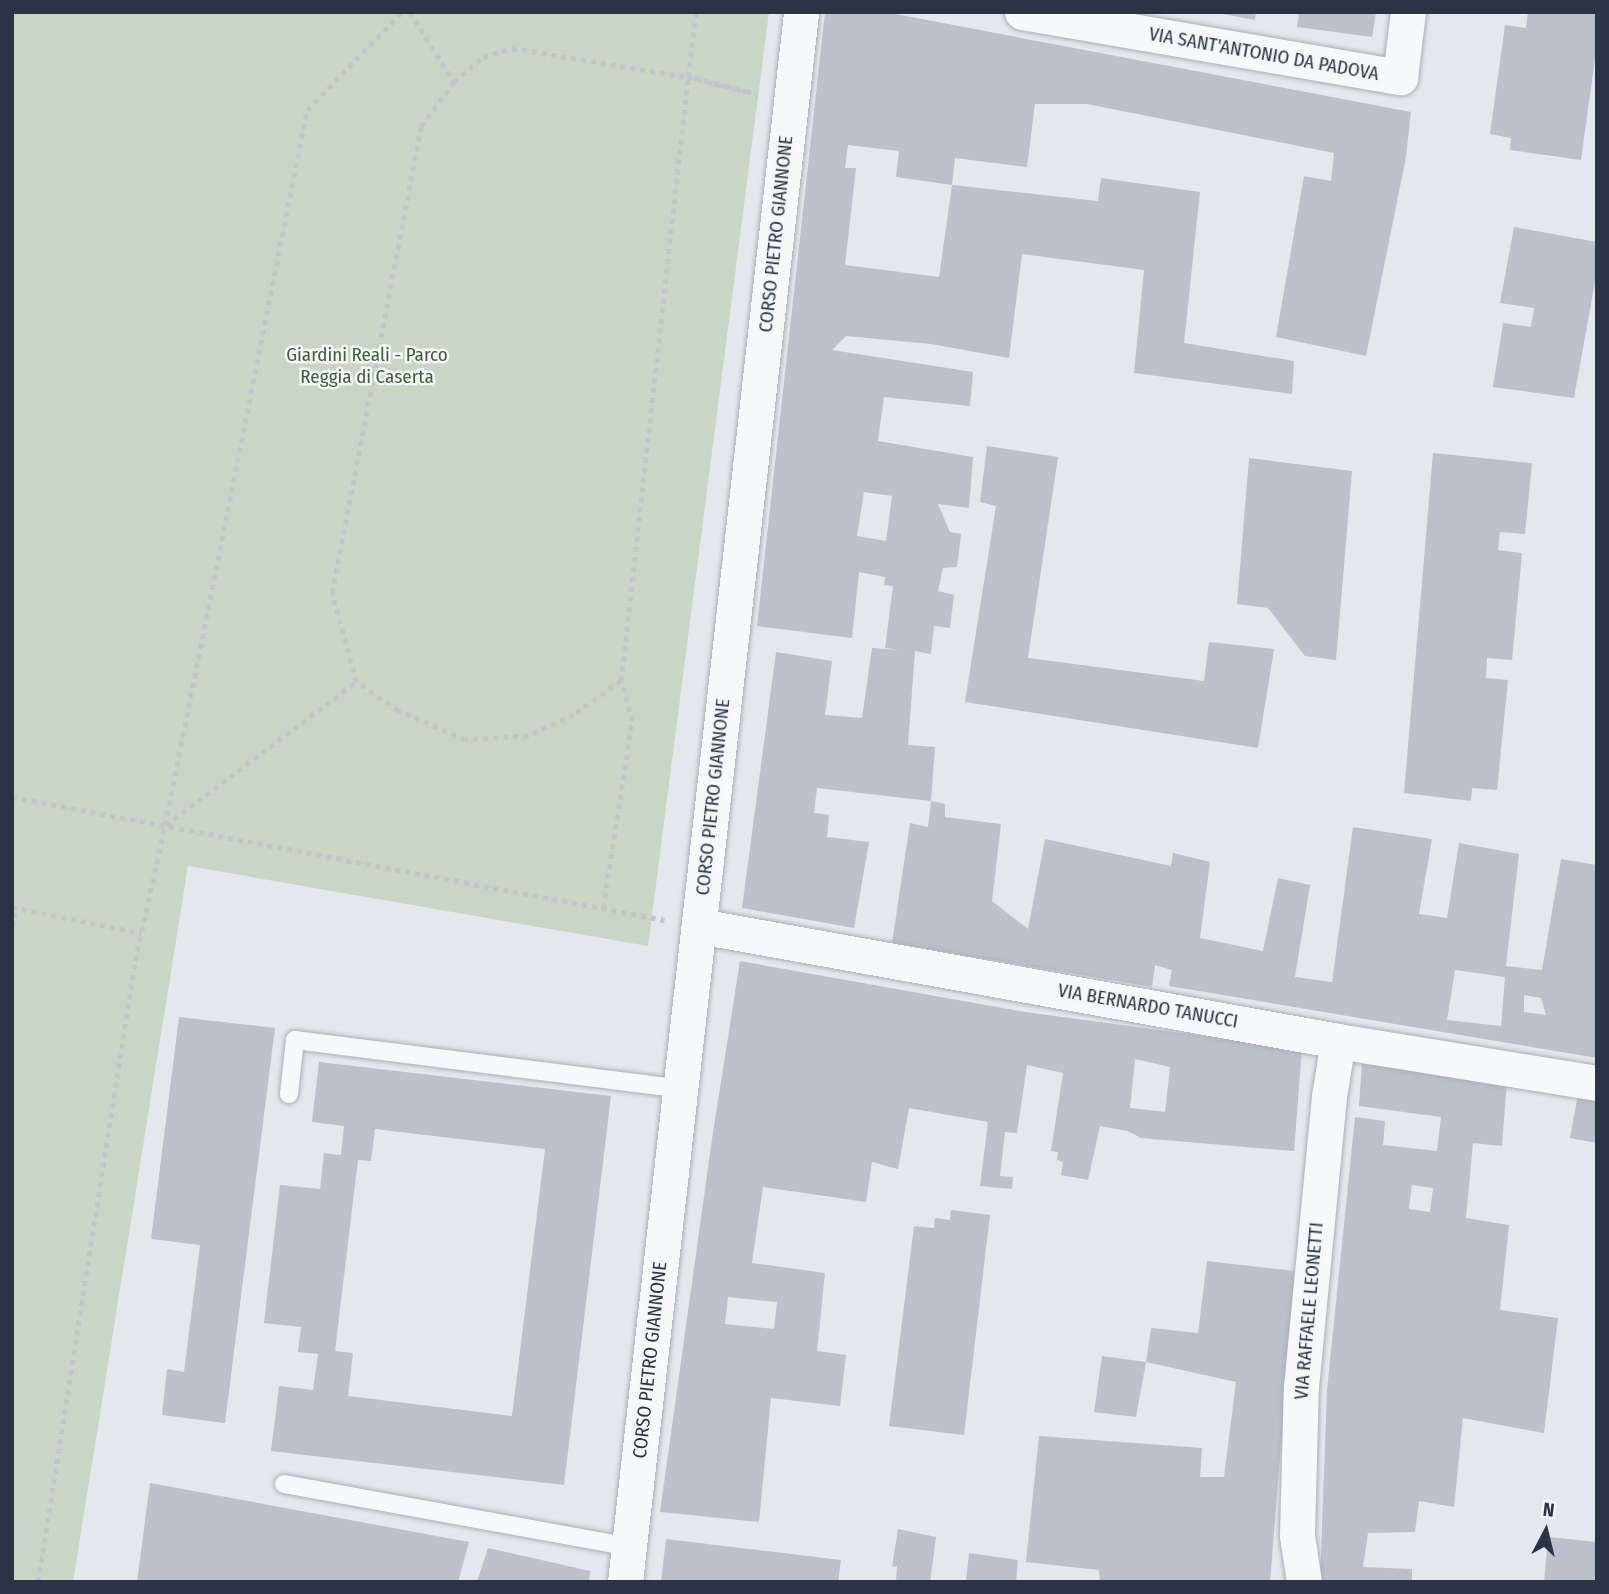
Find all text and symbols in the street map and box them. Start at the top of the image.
street label: VIA SANT'ANTONIO DA PADOVA [1147,23,1381,85]
street label: CORSO PIETRO GIANNONE [754,134,798,334]
park label: Giardini Reali - Parco Reggia di Caserta [286,344,448,388]
street label: CORSO PIETRO GIANNONE [691,697,735,897]
street label: VIA BERNARDO TANUCCI [1056,979,1240,1033]
street label: VIA RAFFAELE LEONETTI [1290,1221,1328,1401]
street label: CORSO PIETRO GIANNONE [628,1260,672,1460]
north arrow [1511,1496,1581,1566]
text: N [1542,1498,1556,1522]

